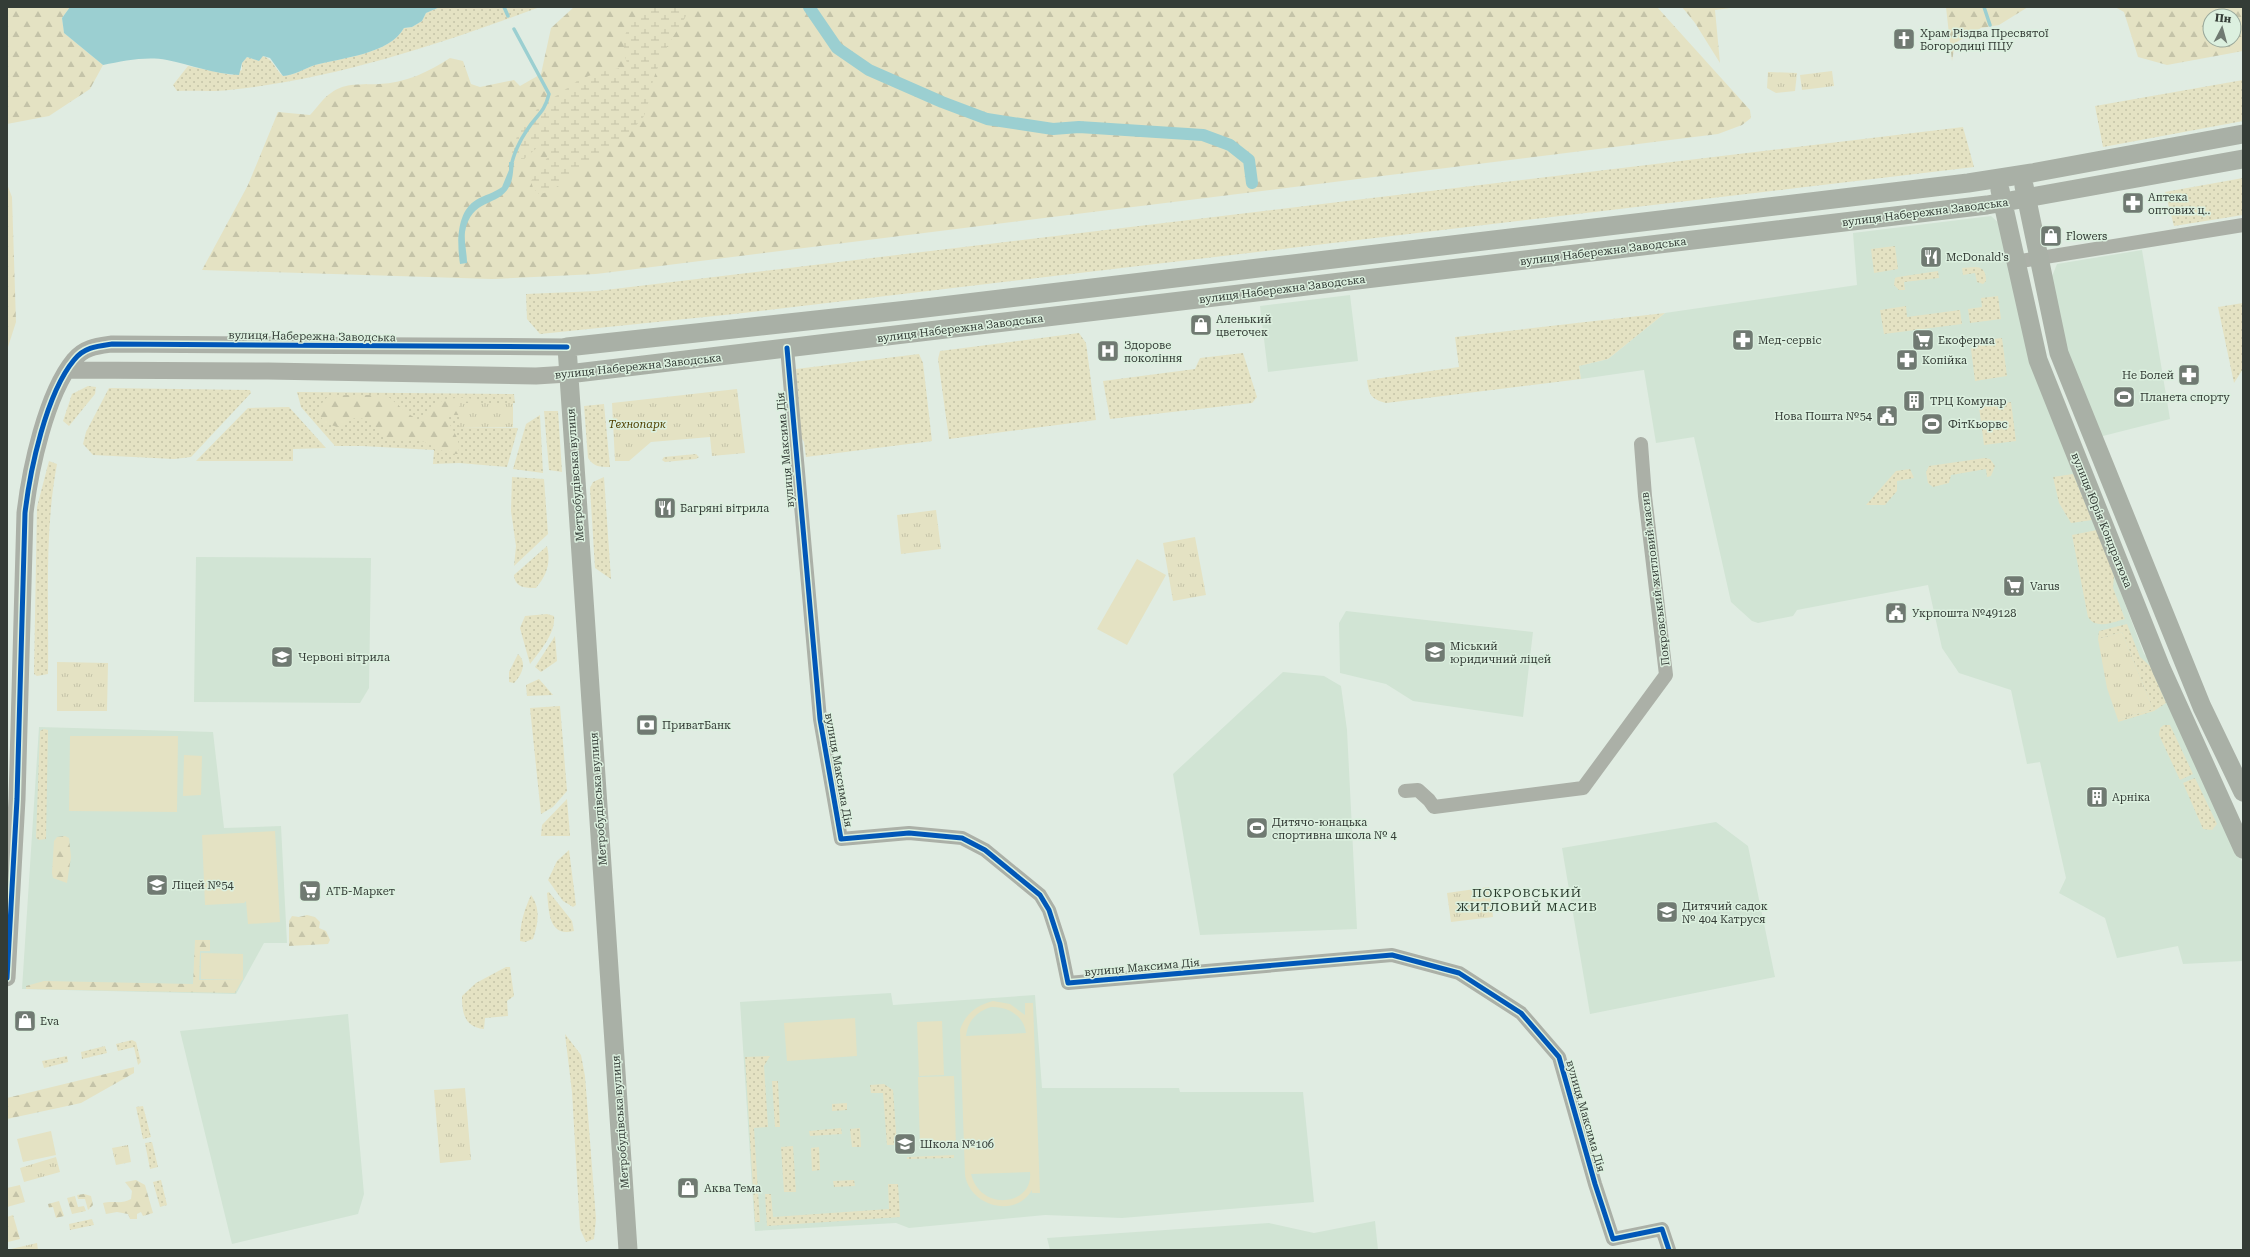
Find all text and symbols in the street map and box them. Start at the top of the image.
north arrow [2202,8,2242,48]
text: Пн [2214,11,2232,26]
church icon: Храм Різдва Пресвятої Богородиці ПЦУ [1891,26,1917,52]
place label: Храм Різдва Пресвятої Богородиці ПЦУ [1920,27,2049,53]
pharmacy icon: Аптека оптових ц‥ [2120,190,2146,216]
place label: Аптека оптових ц‥ [2148,191,2211,217]
street label: вулиця Набережна Заводська [1841,196,2009,229]
shop icon: Flowers [2038,223,2064,249]
place label: Flowers [2066,230,2107,243]
street label: вулиця Набережна Заводська [1519,235,1687,268]
restaurant icon: McDonald's [1918,244,1944,270]
place label: McDonald's [1946,251,2009,264]
street label: вулиця Набережна Заводська [1198,273,1366,306]
street label: вулиця Набережна Заводська [876,312,1044,345]
shop icon: Аленький цветочек [1188,312,1214,338]
place label: Аленький цветочек [1216,313,1272,339]
pharmacy icon: Мед-сервіс [1730,327,1756,353]
supermarket icon: Екоферма [1910,327,1936,353]
street label: вулиця Набережна Заводська [228,329,396,344]
place label: Мед-сервіс [1758,334,1822,347]
place label: Екоферма [1938,334,1995,347]
hospital icon: Здорове покоління [1095,338,1121,364]
place label: Здорове покоління [1124,339,1182,365]
pharmacy icon: Копійка [1894,347,1920,373]
street label: вулиця Набережна Заводська [554,351,722,382]
place label: Копійка [1922,354,1967,367]
pharmacy icon: Не Болей [2176,362,2202,388]
place label: Не Болей [2122,369,2174,382]
sports icon: Планета спорту [2111,384,2137,410]
building icon: ТРЦ Комунар [1901,388,1927,414]
place label: Планета спорту [2140,391,2230,404]
street label: вулиця Максима Дія [774,392,797,508]
place label: ТРЦ Комунар [1930,395,2006,408]
public building icon: Нова Пошта №54 [1874,403,1900,429]
street label: Метробудівська вулиця [564,408,587,542]
place label: Нова Пошта №54 [1775,410,1873,423]
sports icon: ФiтКьорвс [1919,411,1945,437]
park label: Технопарк [608,418,667,431]
place label: ФiтКьорвс [1948,418,2008,431]
street label: вулиця Юрія Кондратюка [2068,451,2135,590]
street label: Покровський житловий масив [1638,491,1673,666]
restaurant icon: Багряні вітрила [652,495,678,521]
place label: Багряні вітрила [680,502,769,515]
supermarket icon: Varus [2001,573,2027,599]
place label: Varus [2030,580,2060,593]
public building icon: Укрпошта №49128 [1883,600,1909,626]
place label: Укрпошта №49128 [1912,607,2016,620]
school or university icon: Міський юридичний ліцей [1422,639,1448,665]
place label: Міський юридичний ліцей [1450,640,1551,666]
school or university icon: Червоні вітрила [269,644,295,670]
place label: Червоні вітрила [298,651,390,664]
bank icon: ПриватБанк [634,712,660,738]
street label: вулиця Максима Дія [822,712,855,828]
place label: ПриватБанк [662,719,731,732]
street label: Метробудівська вулиця [587,732,610,866]
building icon: Арніка [2084,784,2110,810]
place label: Арніка [2112,791,2150,804]
sports icon: Дитячо-юнацька спортивна школа № 4 [1244,815,1270,841]
place label: Дитячо-юнацька спортивна школа № 4 [1272,816,1398,842]
school or university icon: Ліцей №54 [144,872,170,898]
supermarket icon: АТБ-Маркет [297,878,323,904]
place label: Ліцей №54 [172,879,235,892]
place label: АТБ-Маркет [326,885,395,898]
district label: ПОКРОВСЬКИЙ ЖИТЛОВИЙ МАСИВ [1456,886,1598,914]
school or university icon: Дитячий садок № 404 Катруся [1654,899,1680,925]
place label: Дитячий садок № 404 Катруся [1682,900,1768,926]
street label: вулиця Максима Дія [1084,956,1200,979]
shop icon: Eva [12,1008,38,1034]
place label: Eva [40,1015,59,1028]
street label: Метробудівська вулиця [609,1055,632,1189]
street label: вулиця Максима Дія [1563,1059,1608,1174]
school or university icon: Школа №106 [892,1131,918,1157]
place label: Школа №106 [920,1138,994,1151]
shop icon: Аква Тема [675,1175,701,1201]
place label: Аква Тема [704,1182,761,1195]

